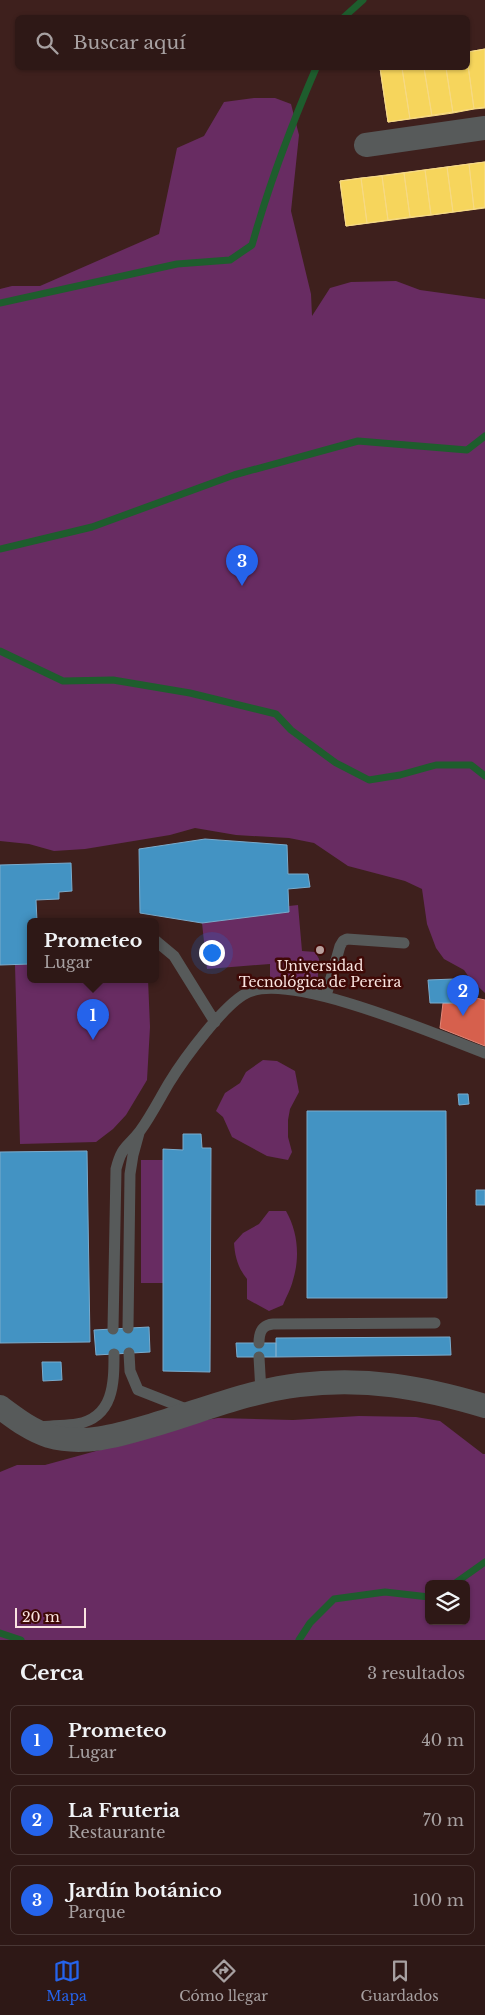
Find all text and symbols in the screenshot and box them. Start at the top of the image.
search box [15,15,470,70]
icon: search [33,29,61,57]
text: Buscar aquí [73,31,186,54]
pin: 3 [226,545,258,586]
popup [27,918,159,983]
text: Prometeo [44,929,142,952]
your location [199,940,225,966]
marker: Universidad Tecnológica de Pereira [314,944,326,956]
text: Lugar [44,952,92,972]
place label: Universidad Tecnológica de Pereira [239,957,402,991]
pin: 2 [447,975,479,1016]
pin: 1 [77,999,109,1040]
map controls [425,1580,470,1625]
button: layers [425,1580,470,1625]
scale bar [15,1605,86,1628]
text: 20 m [22,1608,60,1626]
text: Cerca [20,1660,84,1686]
text: 3 resultados [367,1663,465,1683]
text: Prometeo [68,1719,167,1742]
text: 1 [34,1730,40,1750]
text: 40 m [421,1730,464,1750]
text: Lugar [68,1742,116,1762]
text: La Fruteria [68,1799,180,1822]
text: 2 [32,1810,42,1830]
text: 70 m [423,1810,464,1830]
text: Restaurante [68,1822,165,1842]
text: Jardín botánico [68,1879,222,1902]
text: 3 [32,1890,42,1910]
text: 100 m [412,1890,464,1910]
text: Parque [68,1902,125,1922]
tab: Mapa [46,1957,87,2005]
tab: Cómo llegar [179,1957,268,2005]
tab: Guardados [361,1957,439,2005]

